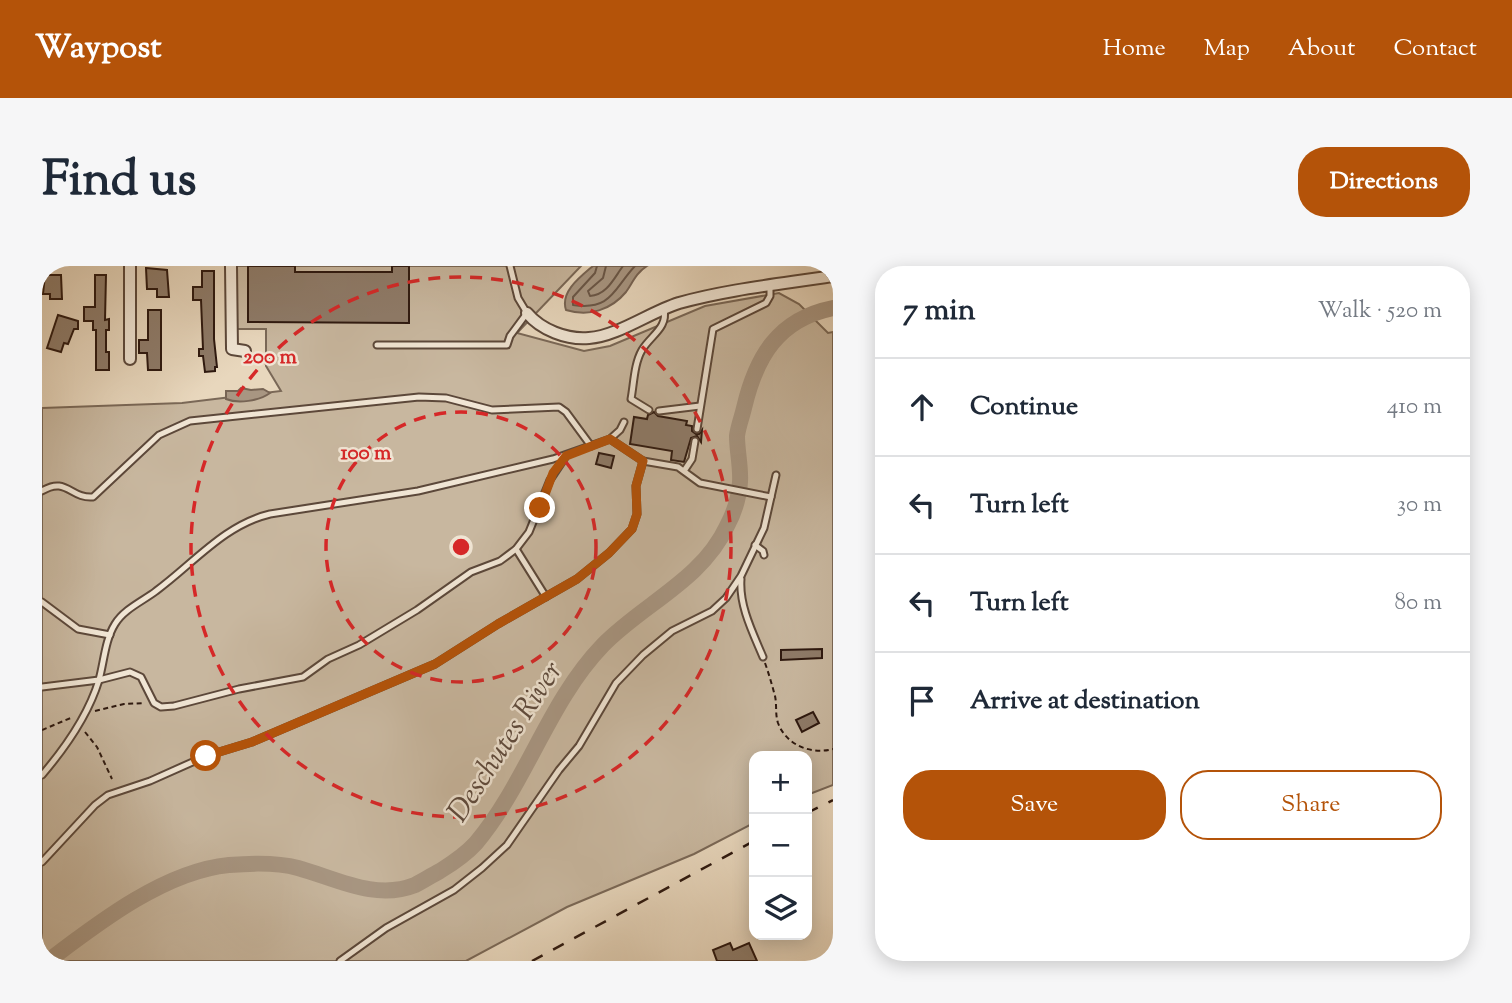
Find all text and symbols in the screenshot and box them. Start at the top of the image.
text: Waypost [35,25,162,73]
text: Home [1103,32,1166,66]
text: Map [1204,32,1250,66]
text: About [1288,32,1355,66]
text: Contact [1393,32,1477,66]
text: Find us [42,147,196,217]
button: Directions [1298,147,1470,217]
text: 7 min [903,290,975,333]
text: Walk · 520 m [1318,295,1442,328]
text: 200 m [243,343,298,373]
icon: ahead [903,388,941,426]
text: Continue [970,389,1078,426]
text: 410 m [1387,391,1442,424]
text: 100 m [341,439,392,469]
icon: left [903,486,941,524]
text: Turn left [970,487,1069,524]
text: 30 m [1397,489,1442,522]
route end [524,492,555,523]
centre of rings [449,535,473,559]
icon: left [903,584,941,622]
text: Turn left [970,585,1069,622]
text: 80 m [1394,587,1442,620]
water label: Deschutes River [438,653,575,831]
icon: arrive [903,682,941,720]
text: Arrive at destination [970,683,1200,720]
route start [190,740,221,771]
map controls [749,751,812,940]
button: + [749,751,812,814]
button: Save [903,770,1166,840]
button: Share [1180,770,1442,840]
button: − [749,814,812,877]
button: layers [749,877,812,940]

